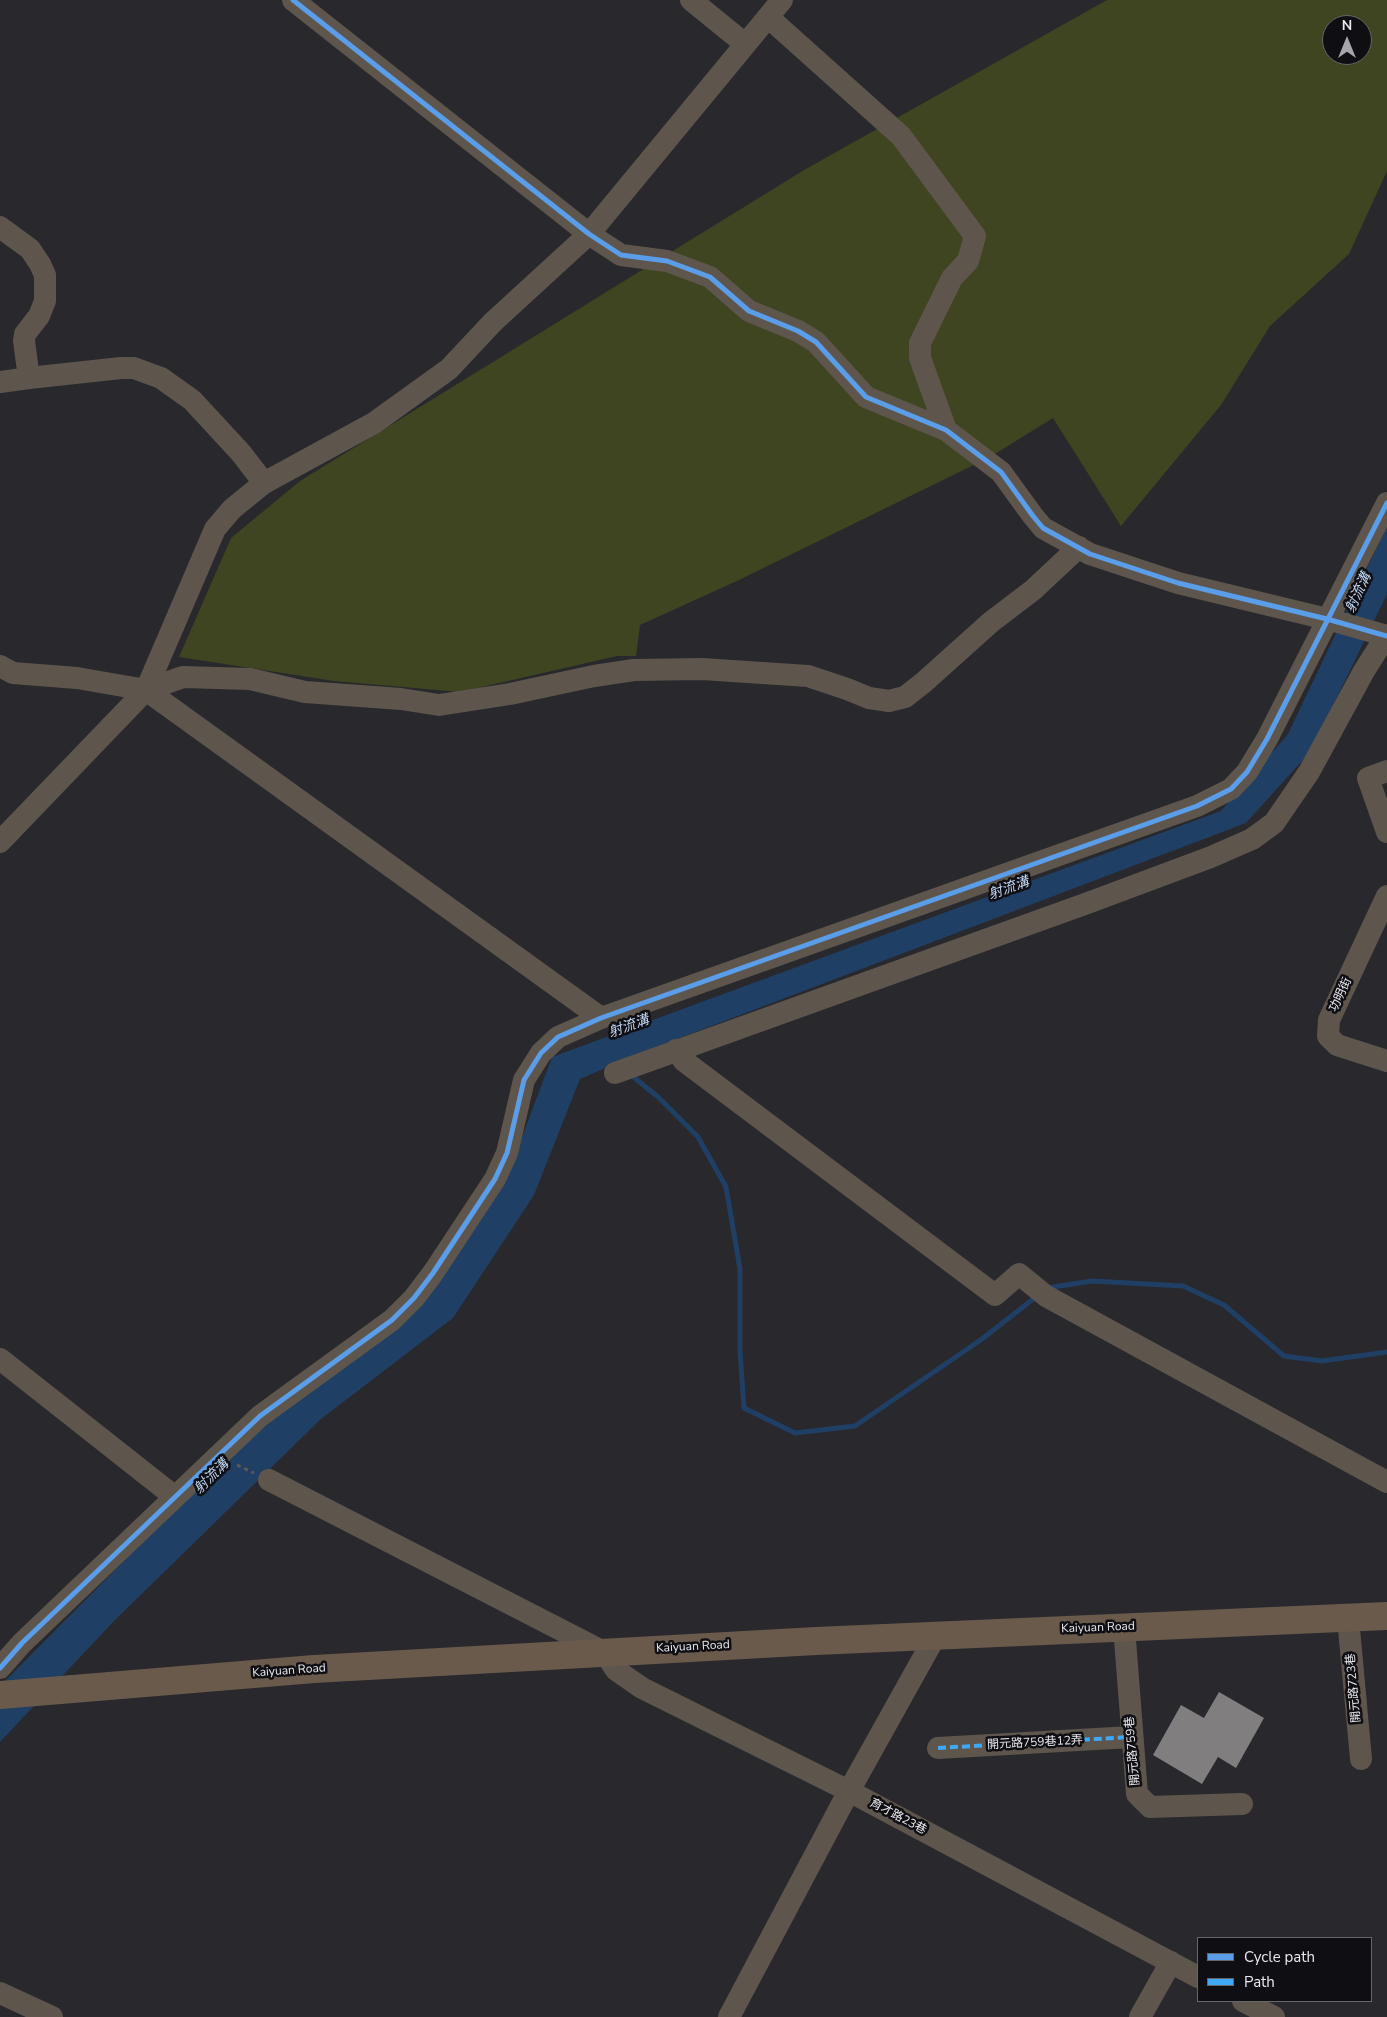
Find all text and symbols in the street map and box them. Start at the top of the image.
north arrow [1322,15,1372,65]
text: N [1342,16,1352,35]
water label: 射流溝 [1343,570,1375,616]
water label: 射流溝 [986,874,1032,904]
street label: 功明街 [1327,976,1355,1014]
water label: 射流溝 [606,1012,652,1042]
water label: 射流溝 [191,1456,233,1498]
street label: Kaiyuan Road [1061,1620,1135,1636]
street label: Kaiyuan Road [656,1638,730,1656]
street label: 開元路723巷 [1344,1653,1364,1723]
street label: Kaiyuan Road [252,1661,326,1681]
street label: 開元路759巷 [1123,1716,1143,1786]
street label: 開元路759巷12弄 [987,1733,1083,1753]
street label: 育才路23巷 [867,1796,929,1838]
legend [1197,1937,1372,2002]
text: Cycle path [1244,1947,1315,1967]
text: Path [1244,1972,1275,1992]

